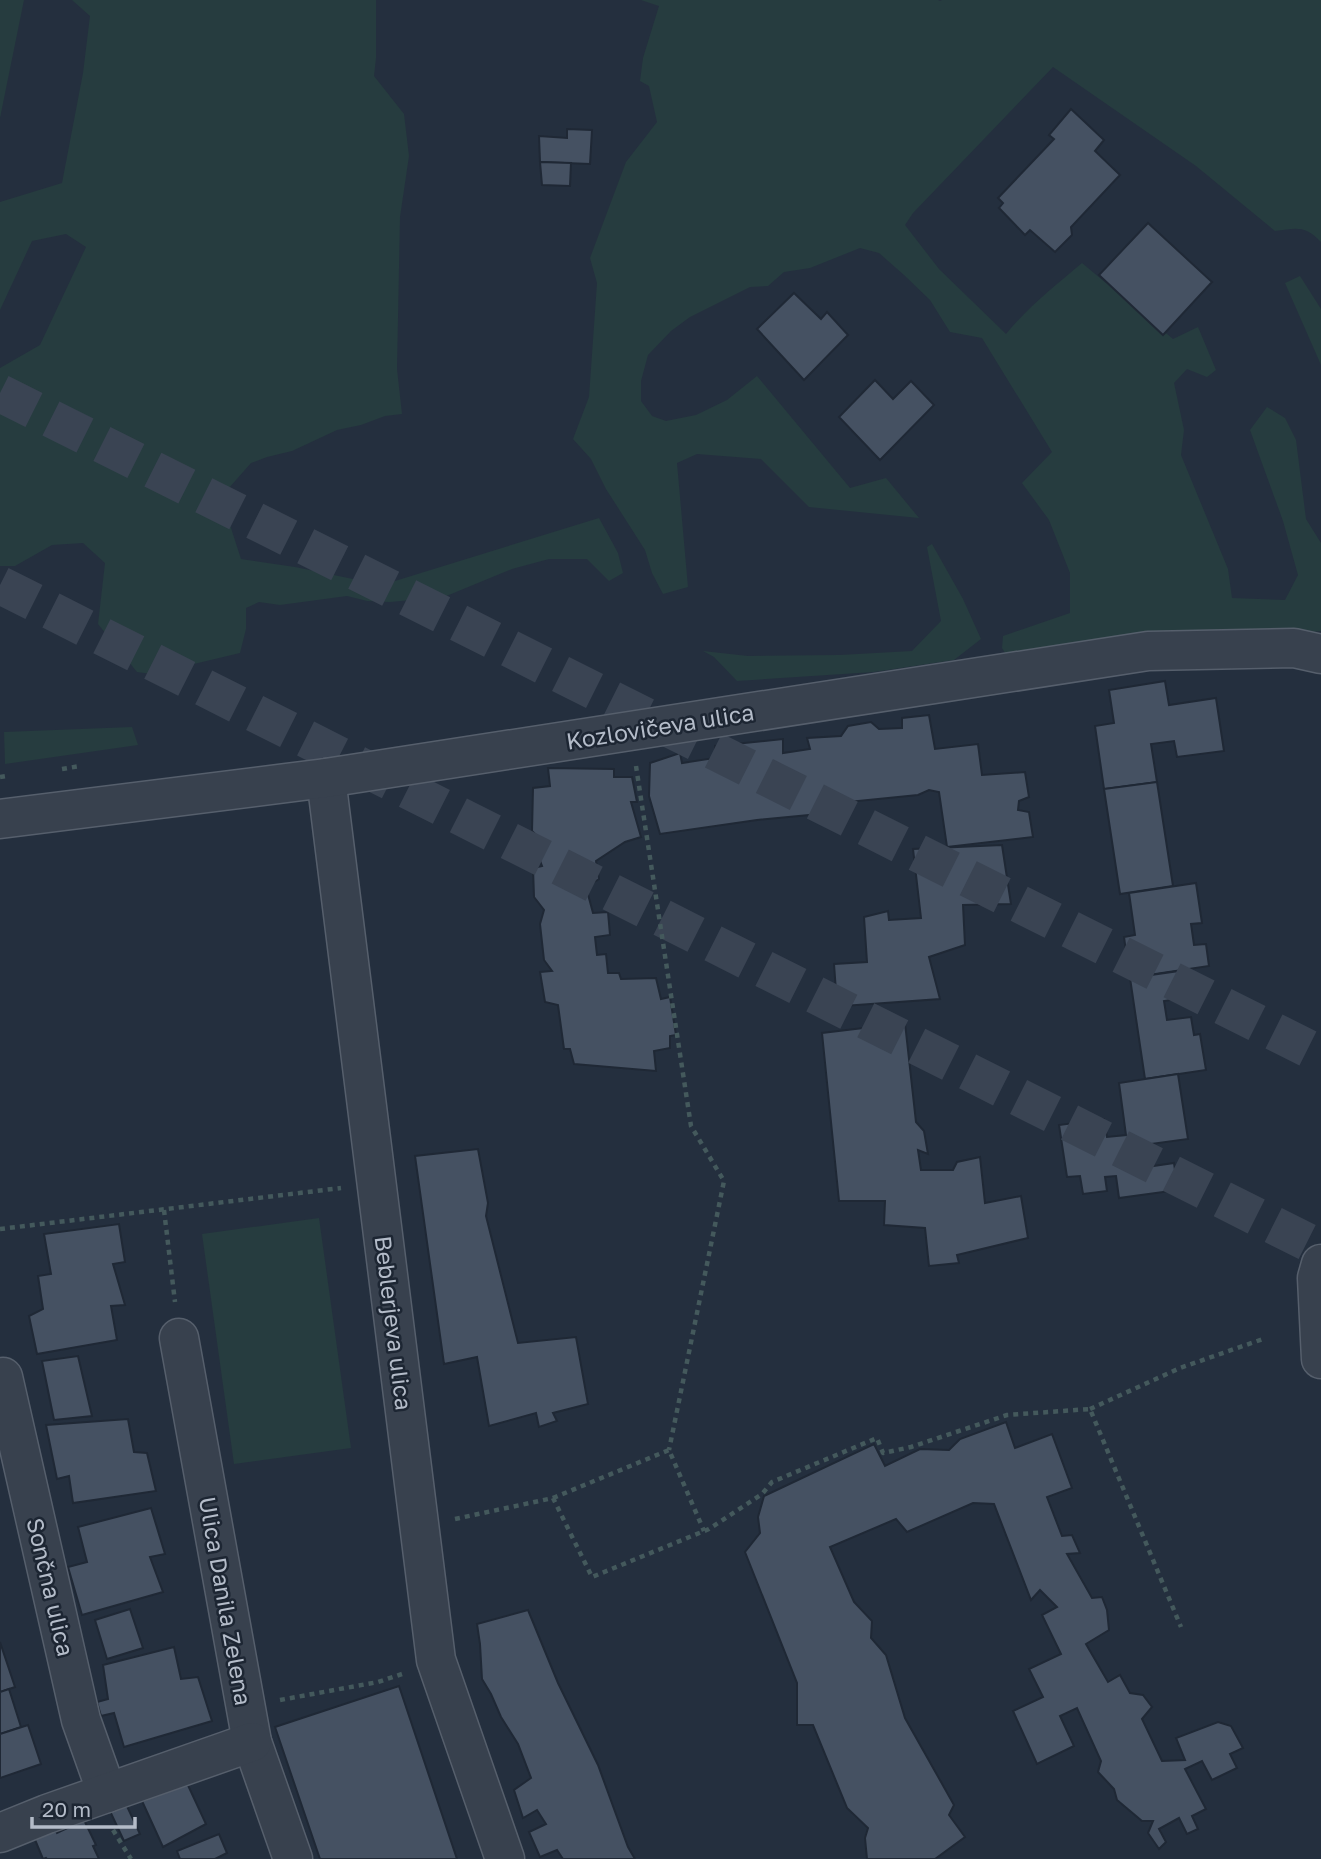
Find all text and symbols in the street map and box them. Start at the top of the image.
street label: Kozlovičeva ulica [564,697,756,755]
street label: Beblerjeva ulica [369,1234,419,1412]
street label: Ulica Danila Zelena [194,1494,258,1708]
street label: Sončna ulica [21,1515,81,1659]
scale bar [32,1786,135,1830]
text: 20 m [42,1796,91,1822]

